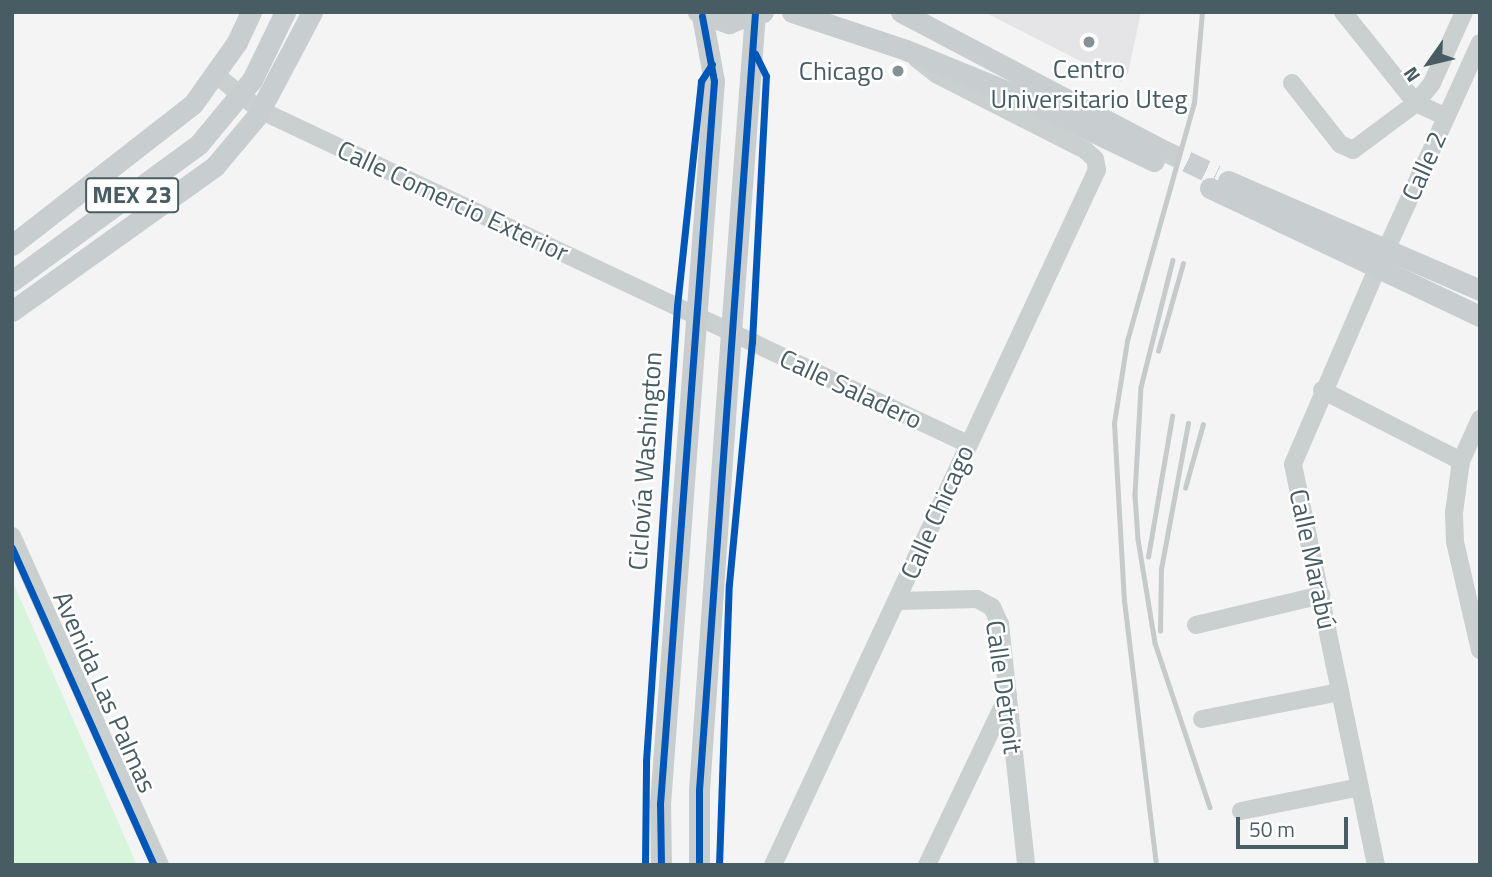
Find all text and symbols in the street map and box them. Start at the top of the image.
north arrow [1394,28,1464,98]
marker: Centro Universitario Uteg [1081,34,1097,50]
place label: Centro Universitario Uteg [990,53,1188,114]
place label: Chicago [799,55,884,87]
text: N [1395,61,1427,89]
marker: Chicago [890,63,906,79]
street label: Calle 2 [1395,126,1453,206]
street label: Calle Comercio Exterior [332,134,574,268]
road number: MEX 23 [85,174,179,216]
street label: Calle Saladero [775,342,927,436]
street label: Ciclovía Washington [622,351,668,571]
street label: Calle Chicago [894,440,980,584]
street label: Calle Marabú [1283,486,1343,632]
street label: Avenida Las Palmas [47,587,163,797]
street label: Calle Detroit [979,618,1029,756]
scale bar [1240,804,1352,848]
text: 50 m [1249,813,1295,845]

